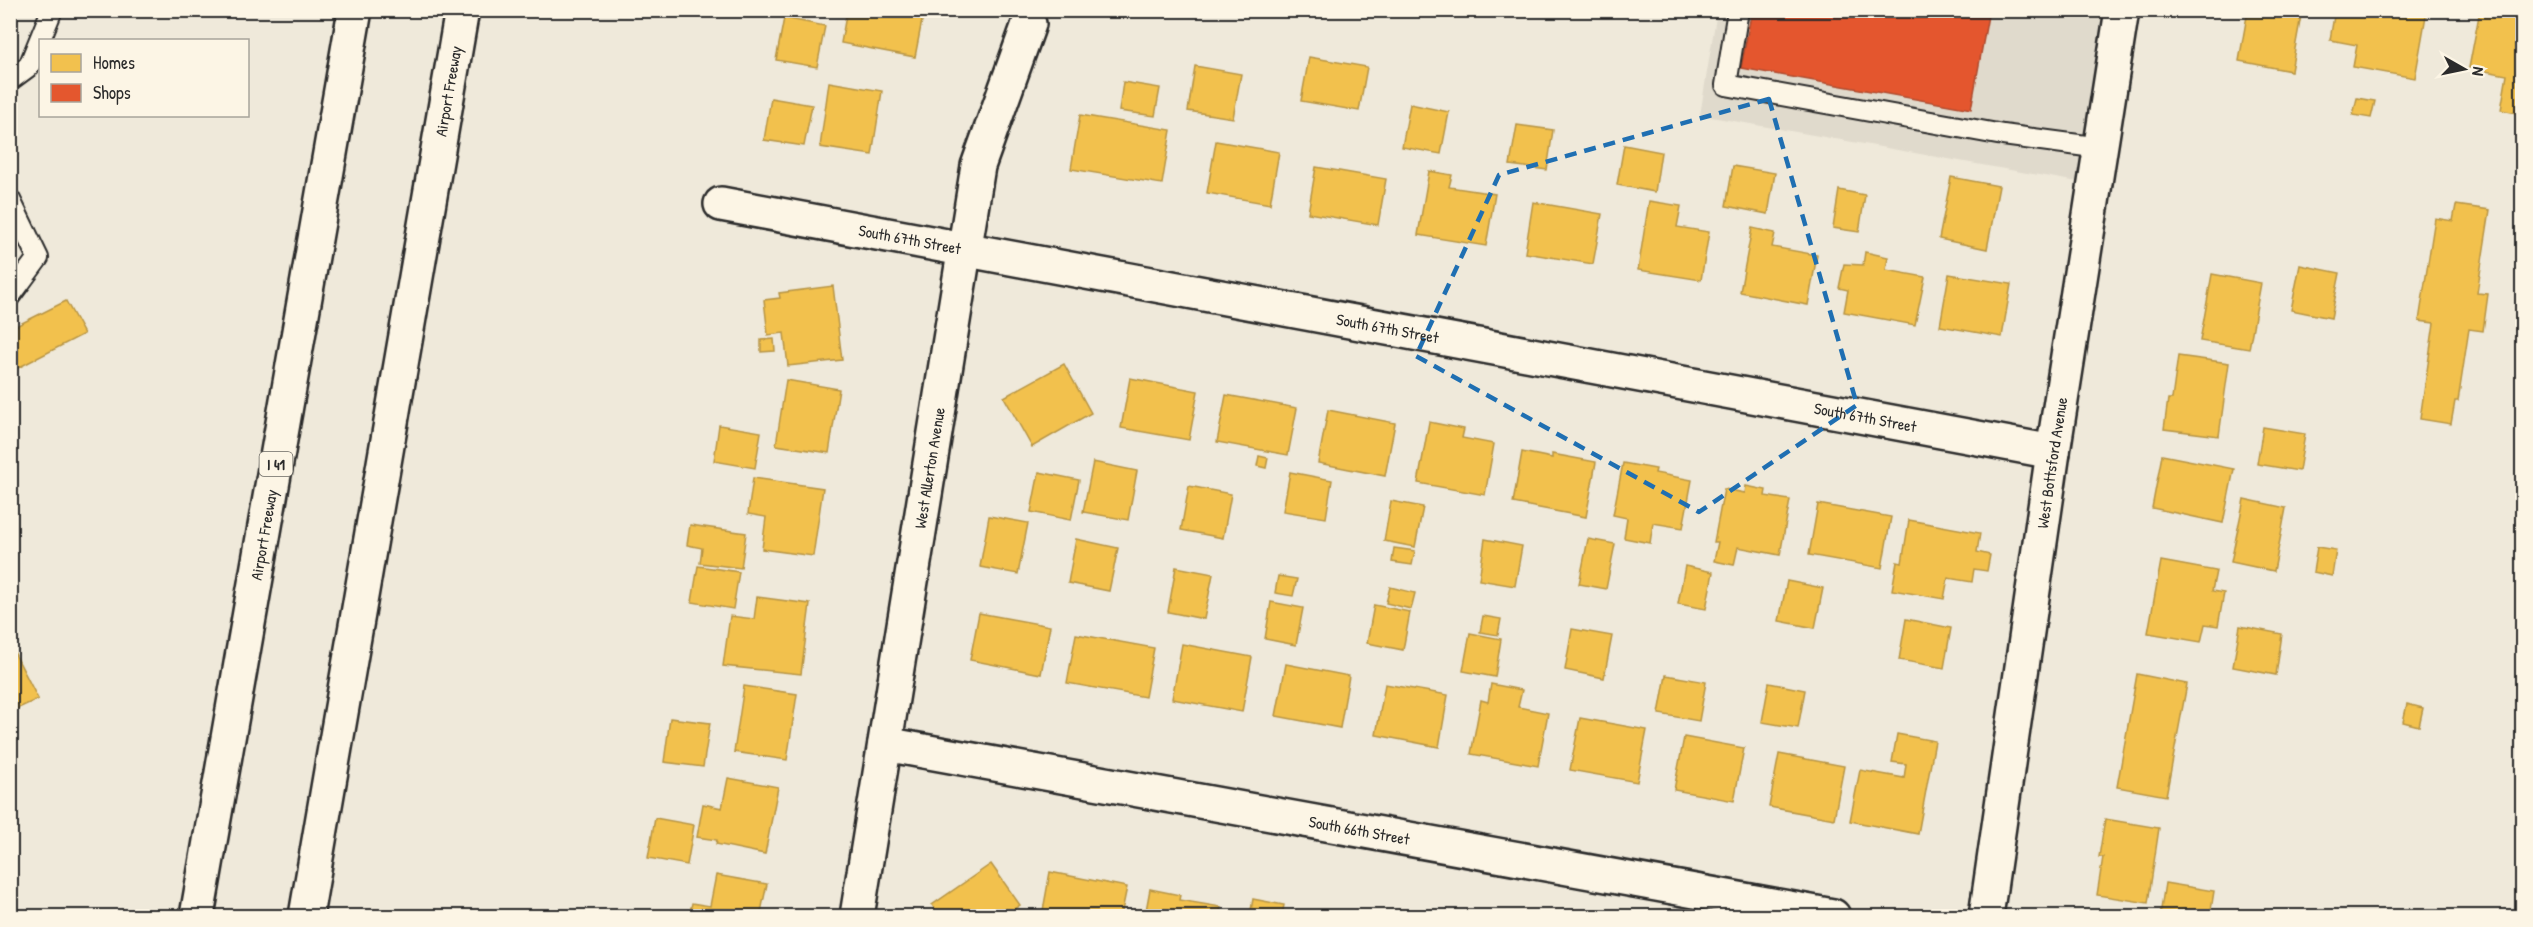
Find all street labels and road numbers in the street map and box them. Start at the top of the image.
street label: Airport Freeway [429,44,467,138]
street label: South 67th Street [857,219,963,260]
street label: South 67th Street [1335,308,1441,348]
street label: West Bottsford Avenue [2031,395,2073,530]
street label: South 67th Street [1812,397,1919,437]
street label: West Allerton Avenue [909,405,950,530]
road number: I 41 [260,452,292,476]
street label: Airport Freeway [245,487,282,582]
street label: South 66th Street [1307,810,1412,850]

